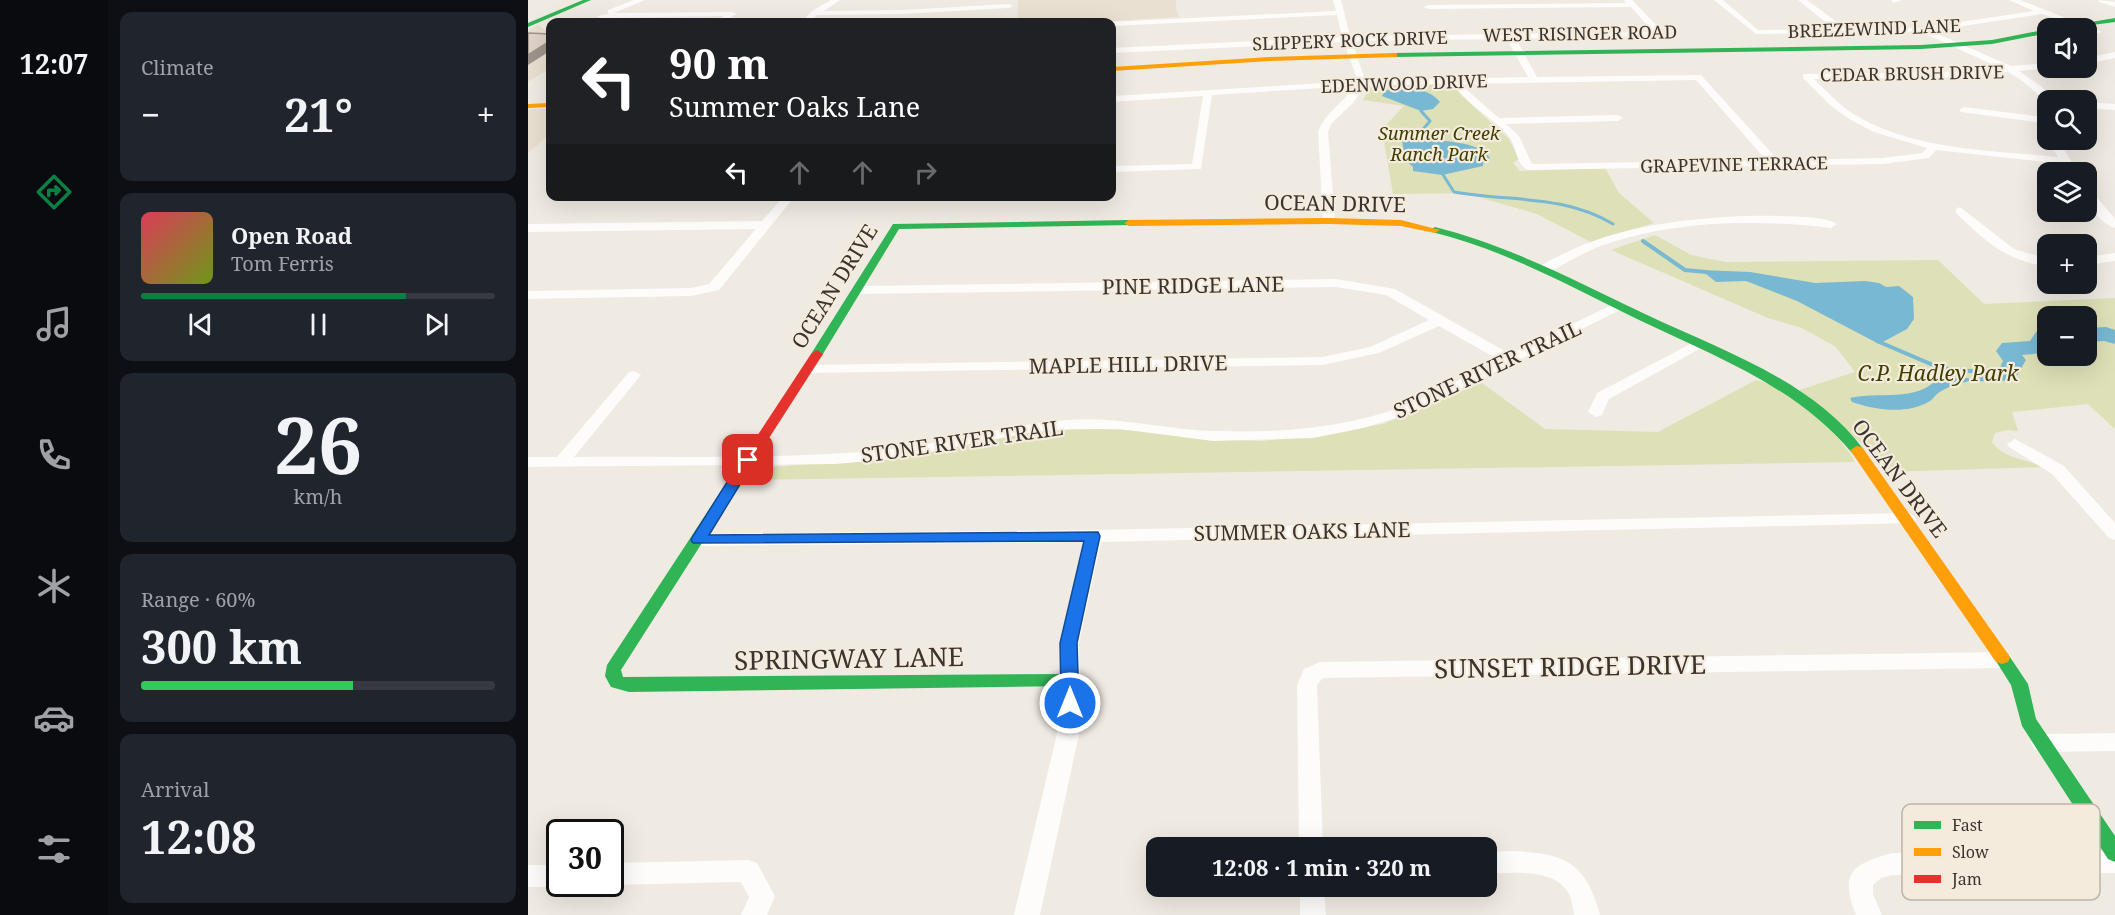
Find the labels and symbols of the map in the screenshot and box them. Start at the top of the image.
street label: BREEZEWIND LANE [1787,13,1961,43]
street label: WEST RISINGER ROAD [1483,19,1677,47]
street label: SLIPPERY ROCK DRIVE [1252,25,1448,55]
street label: CEDAR BRUSH DRIVE [1820,59,2004,87]
street label: EDENWOOD DRIVE [1320,68,1488,98]
park label: Summer Creek Ranch Park [1378,121,1501,166]
street label: GRAPEVINE TERRACE [1640,150,1828,178]
street label: OCEAN DRIVE [1264,188,1406,218]
street label: OCEAN DRIVE [785,218,883,354]
street label: PINE RIDGE LANE [1102,269,1284,301]
street label: STONE RIVER TRAIL [1389,313,1585,425]
street label: MAPLE HILL DRIVE [1028,348,1228,380]
park label: C.P. Hadley Park [1858,359,2019,387]
street label: STONE RIVER TRAIL [859,413,1065,469]
street label: OCEAN DRIVE [1846,413,1954,543]
pin [722,434,773,485]
street label: SUMMER OAKS LANE [1193,515,1411,547]
street label: SPRINGWAY LANE [734,638,964,678]
street label: SUNSET RIDGE DRIVE [1434,646,1706,686]
position arrow [1038,671,1102,735]
legend [1902,804,2100,900]
text: Fast [1952,814,1983,836]
speed limit sign: 30 [546,819,624,897]
text: Slow [1952,841,1989,863]
text: Jam [1951,868,1982,890]

